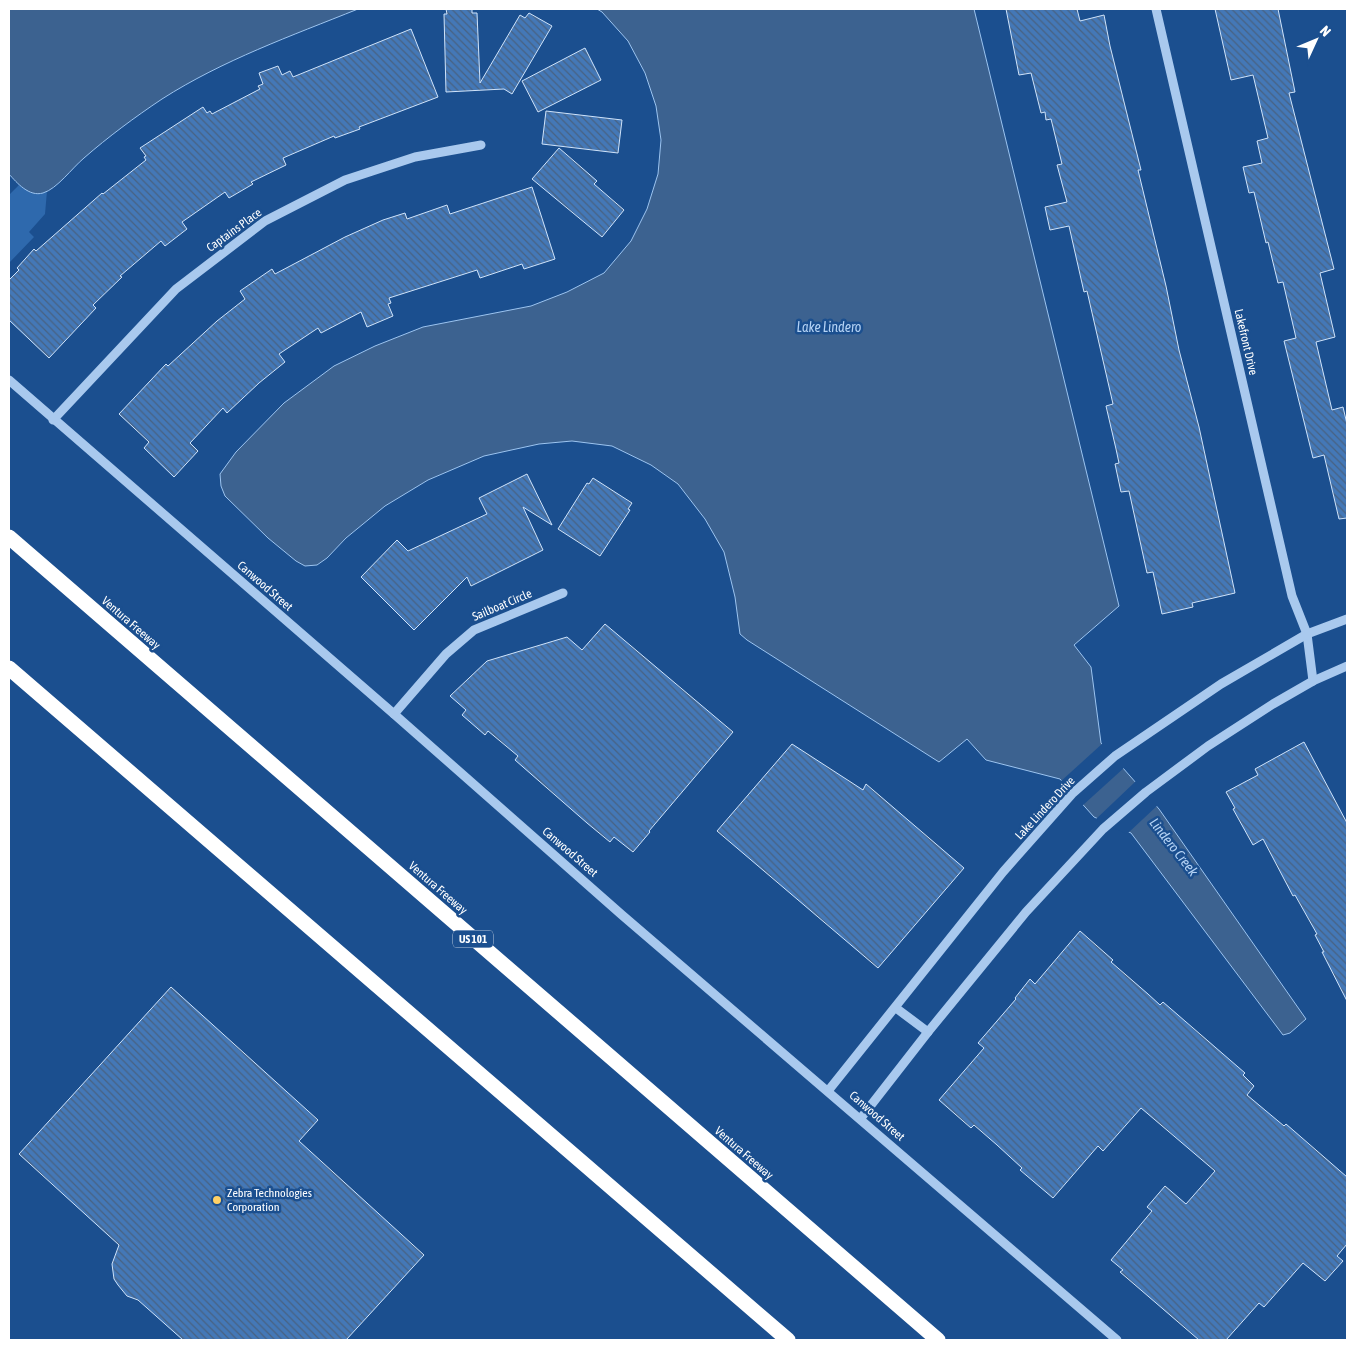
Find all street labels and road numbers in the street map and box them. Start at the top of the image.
street label: Captains Place [204,205,264,255]
street label: Lakefront Drive [1232,308,1260,376]
street label: Canwood Street [234,558,296,614]
street label: Sailboat Circle [470,586,534,624]
street label: Ventura Freeway [99,594,163,652]
street label: Lake Lindero Drive [1012,774,1078,842]
street label: Canwood Street [539,824,601,880]
street label: Ventura Freeway [406,859,470,917]
road number: US 101 [453,931,493,948]
street label: Canwood Street [846,1088,908,1144]
street label: Ventura Freeway [712,1124,776,1182]

